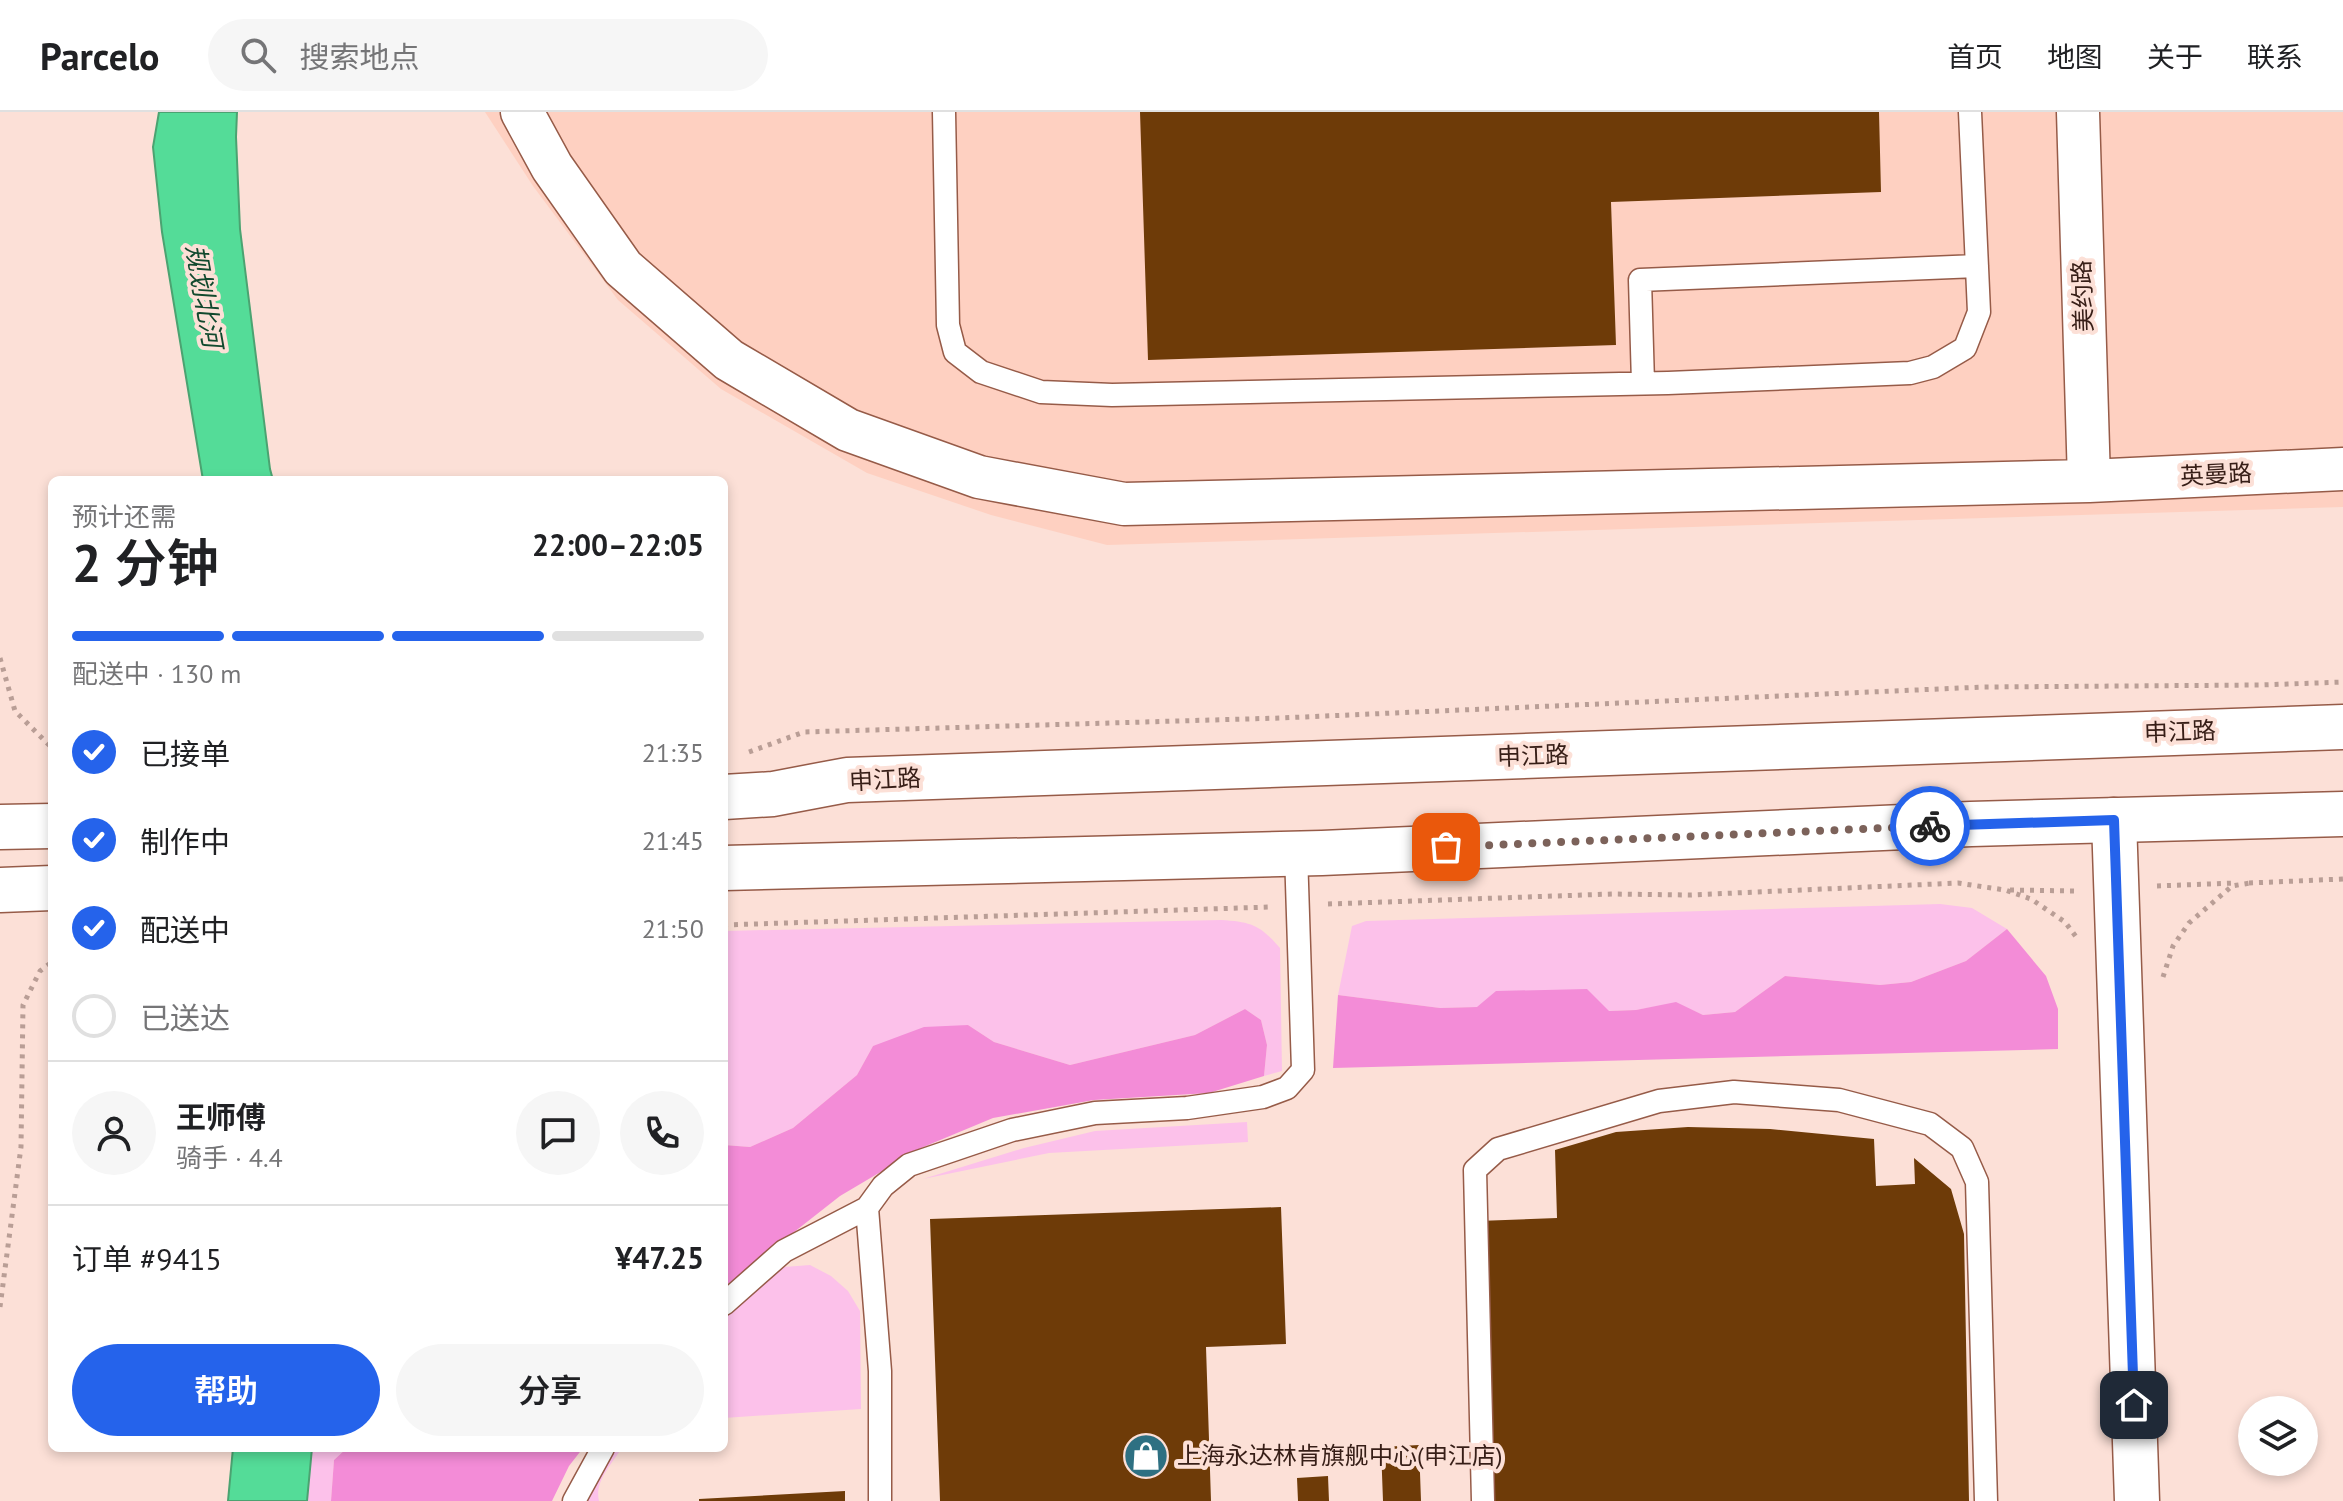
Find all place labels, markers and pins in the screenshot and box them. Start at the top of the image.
pin [1412,813,1480,881]
pin [2100,1371,2168,1439]
shop icon: 上海永达林肯旗舰中心(申江店) [1122,1432,1170,1480]
place label: 上海永达林肯旗舰中心(申江店) [1177,1440,1502,1471]

